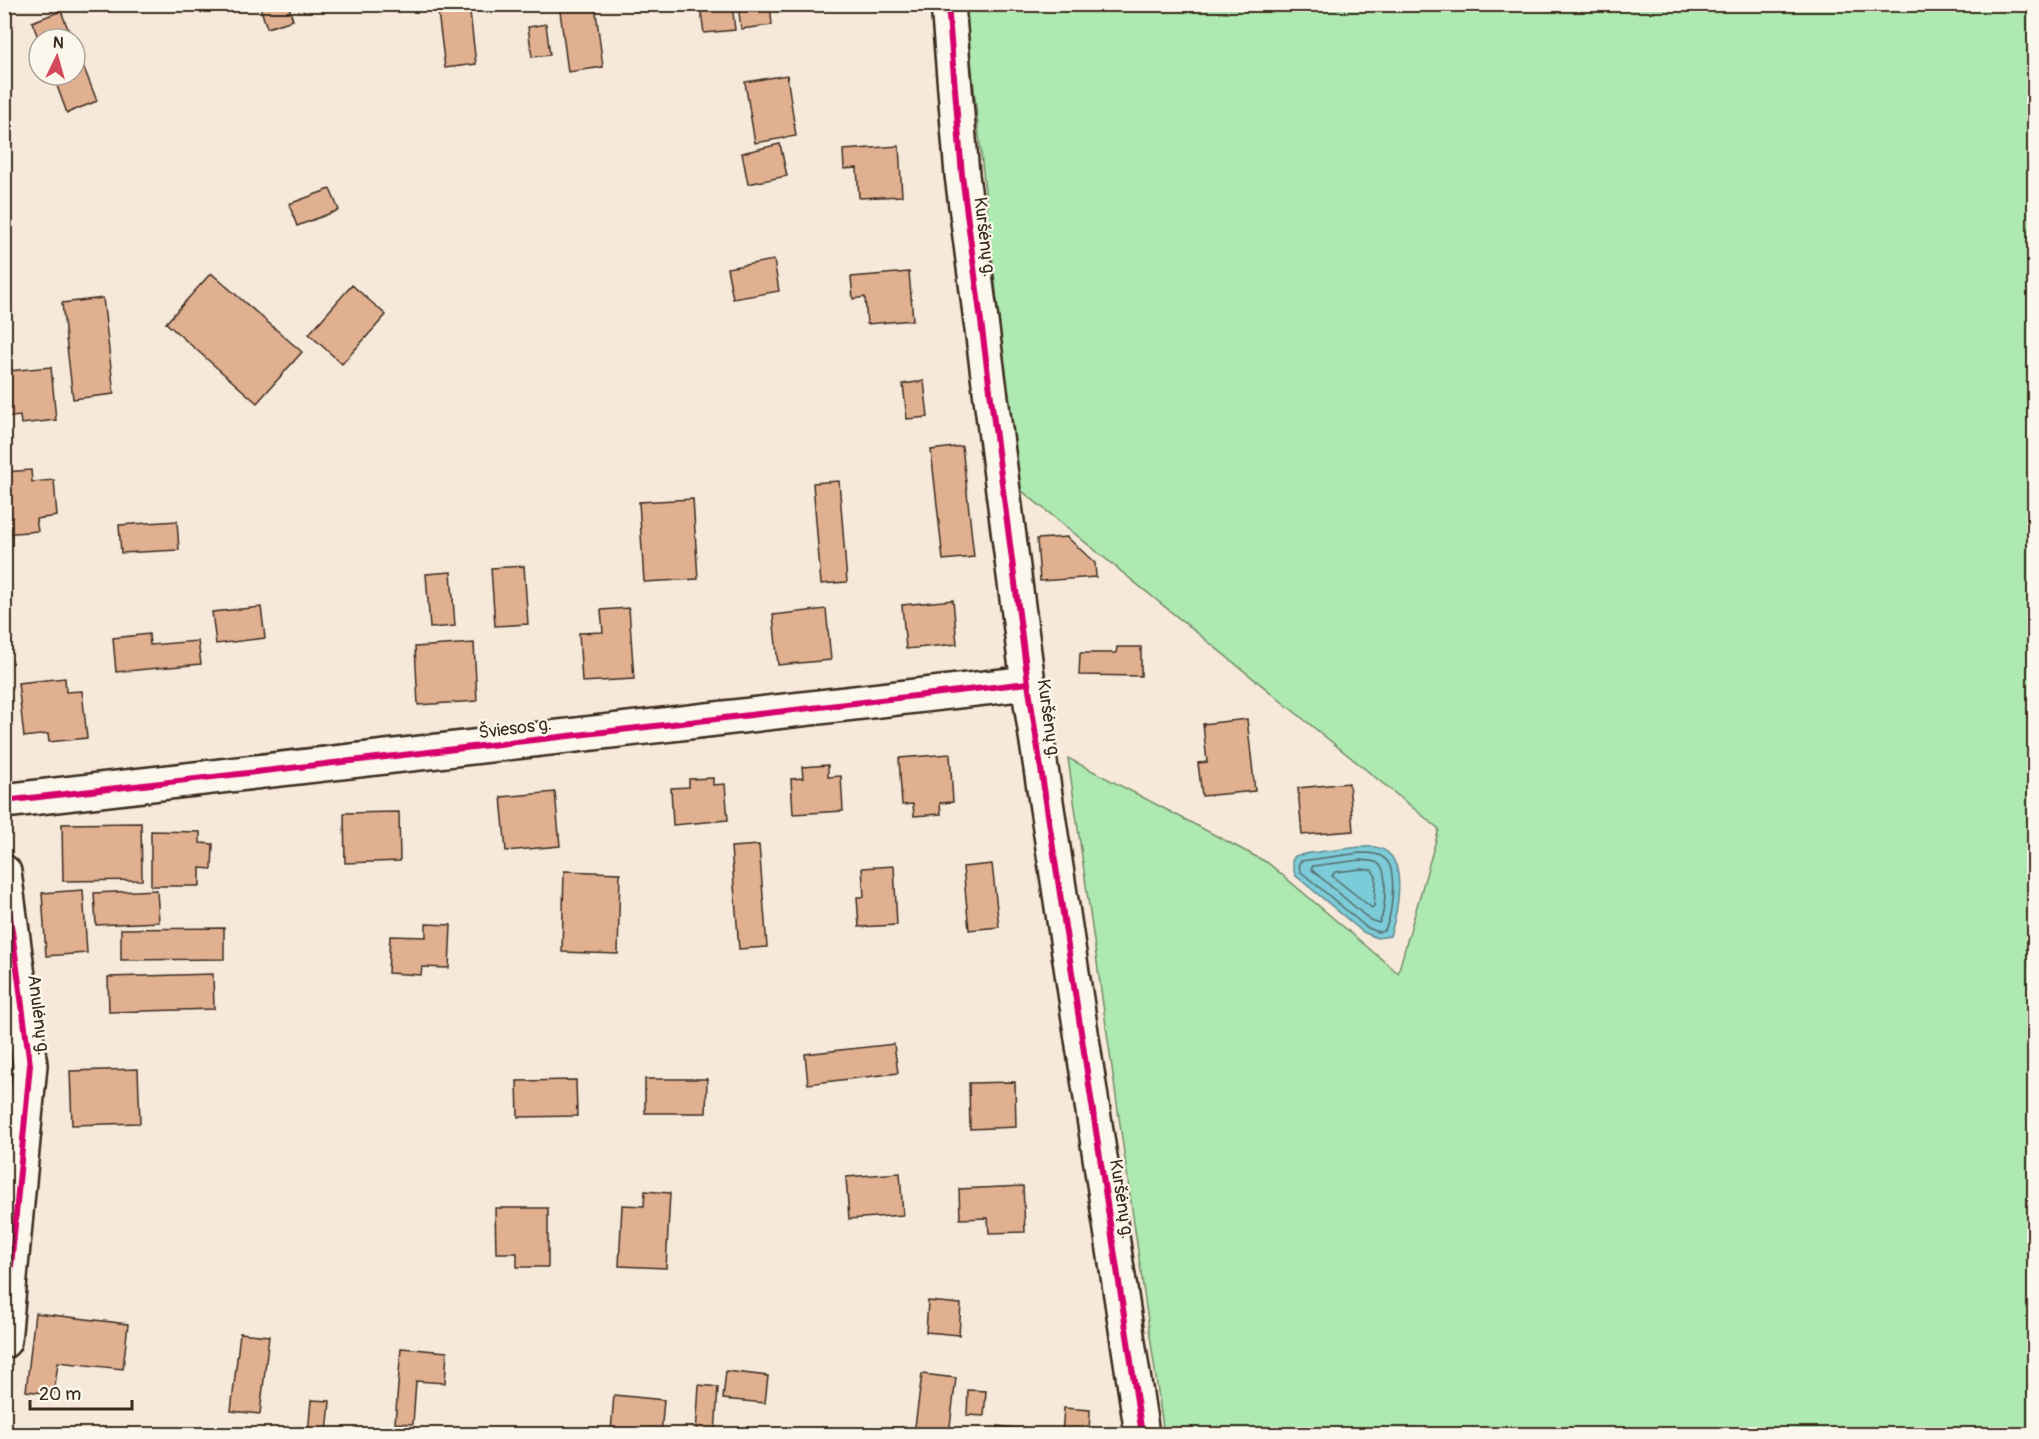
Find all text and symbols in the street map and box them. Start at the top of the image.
north arrow [27,27,87,87]
text: N [52,33,65,54]
street label: Kuršėnų g. [968,196,1001,278]
street label: Kuršėnų g. [1032,678,1065,760]
street label: Šviesos g. [477,712,553,744]
street label: Anulėnų g. [22,973,55,1057]
street label: Kuršėnų g. [1104,1158,1139,1241]
scale bar [30,1373,132,1411]
text: 20 m [39,1383,81,1406]

